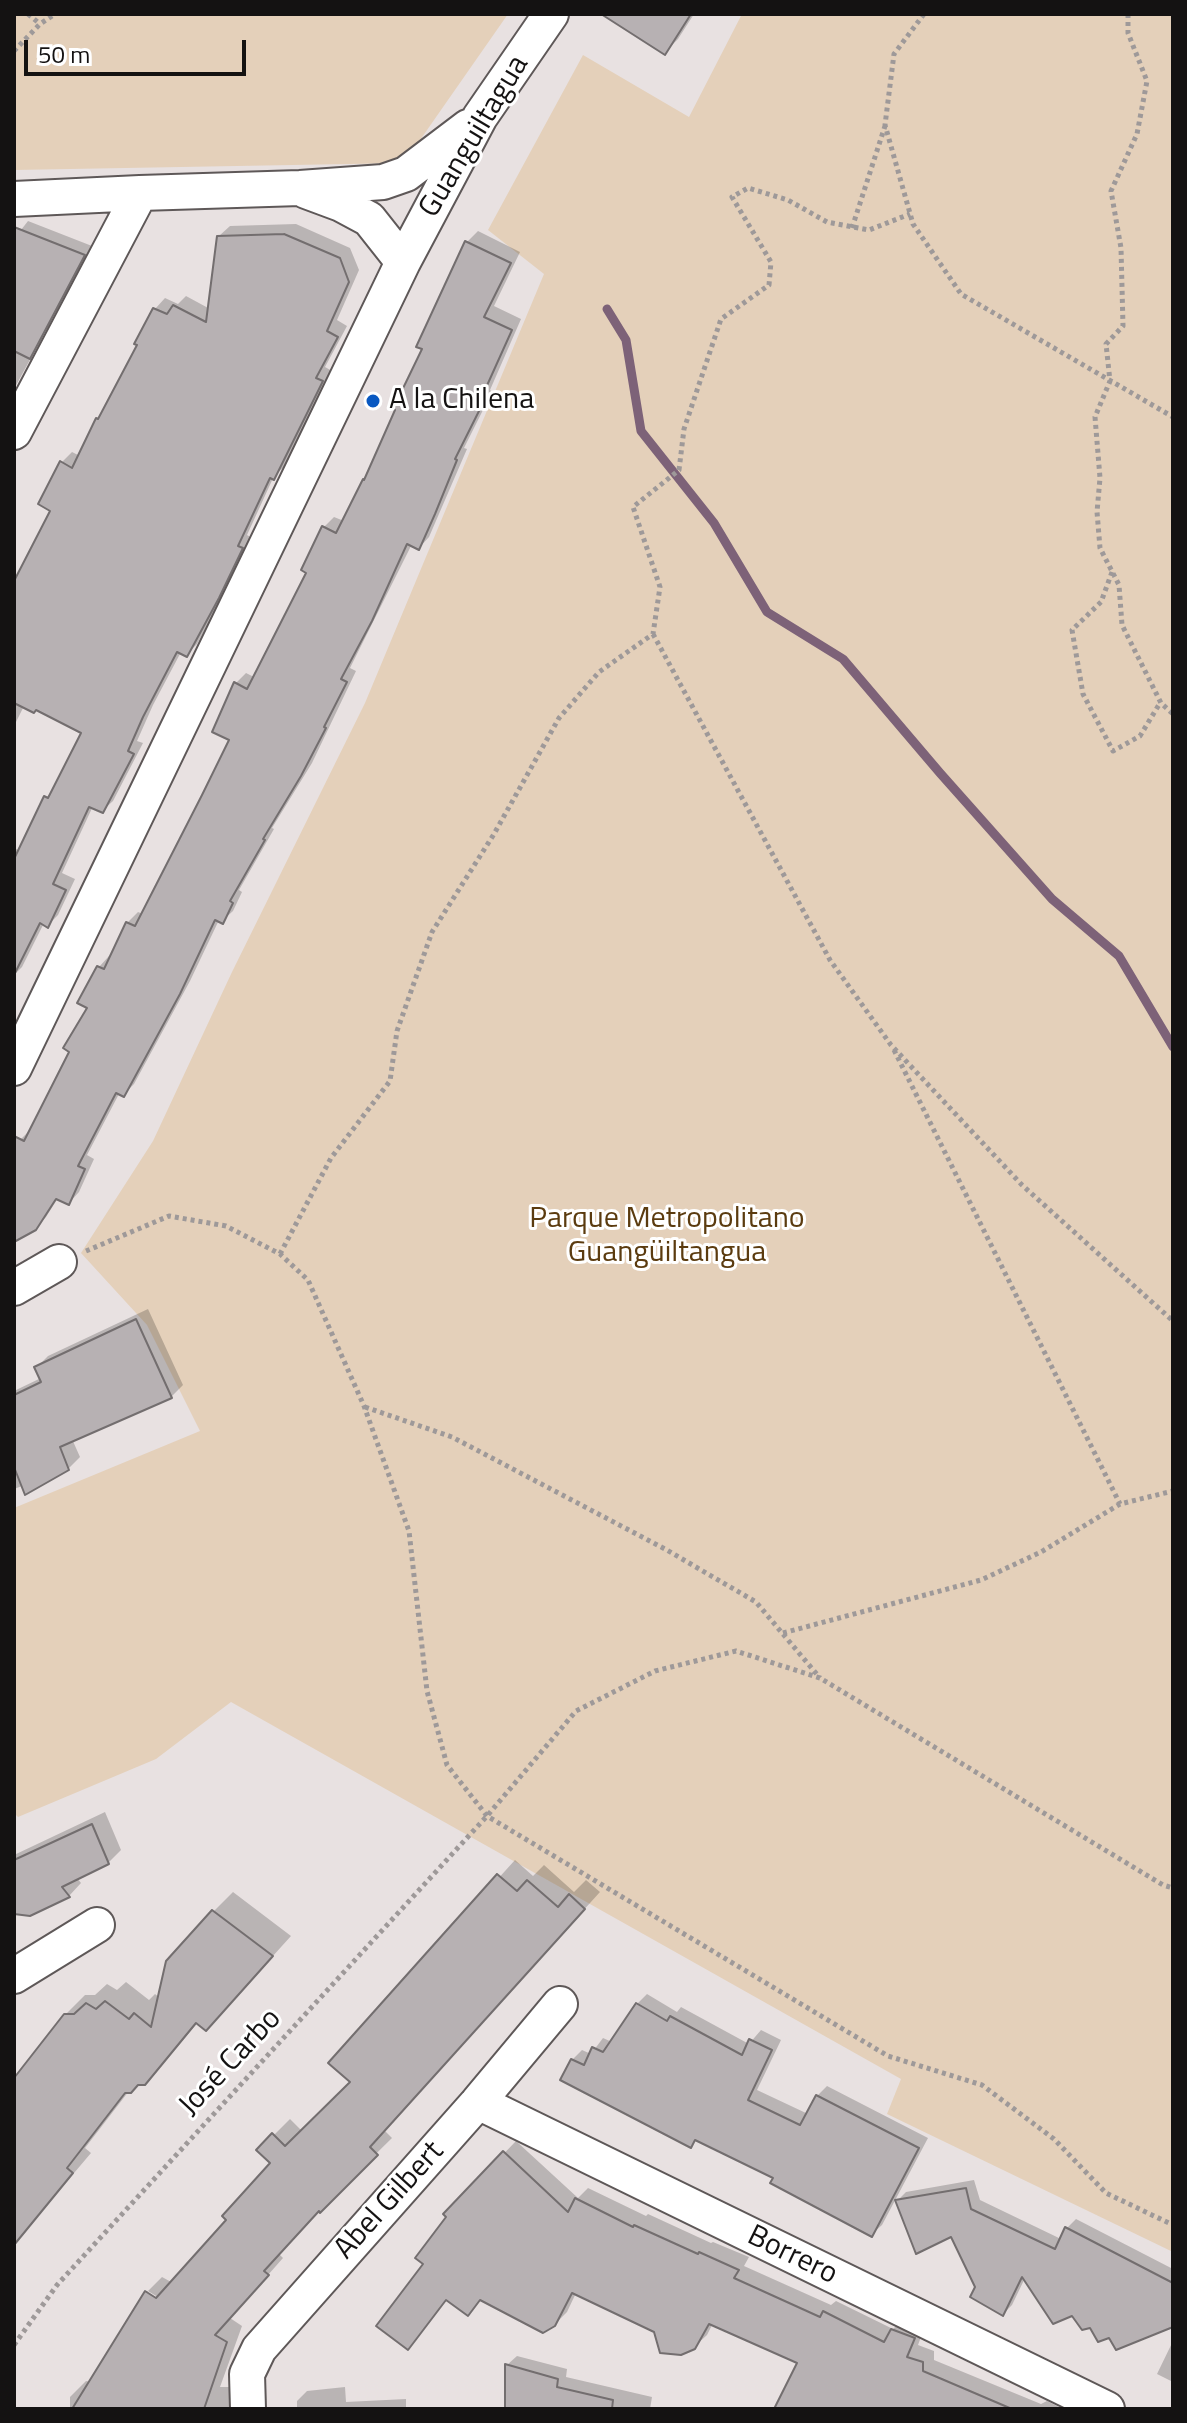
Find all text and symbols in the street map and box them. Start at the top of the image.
scale bar [28,24,250,74]
text: 50 m [38,36,90,72]
street label: Guanguiltagua [413,50,537,224]
place label: A la Chilena [389,383,534,419]
marker: A la Chilena [364,392,382,410]
park label: Parque Metropolitano Guangüiltangua [529,1202,805,1272]
street label: José Carbo [172,2002,290,2124]
street label: Abel Gilbert [328,2135,452,2267]
street label: Borrero [741,2219,843,2293]

